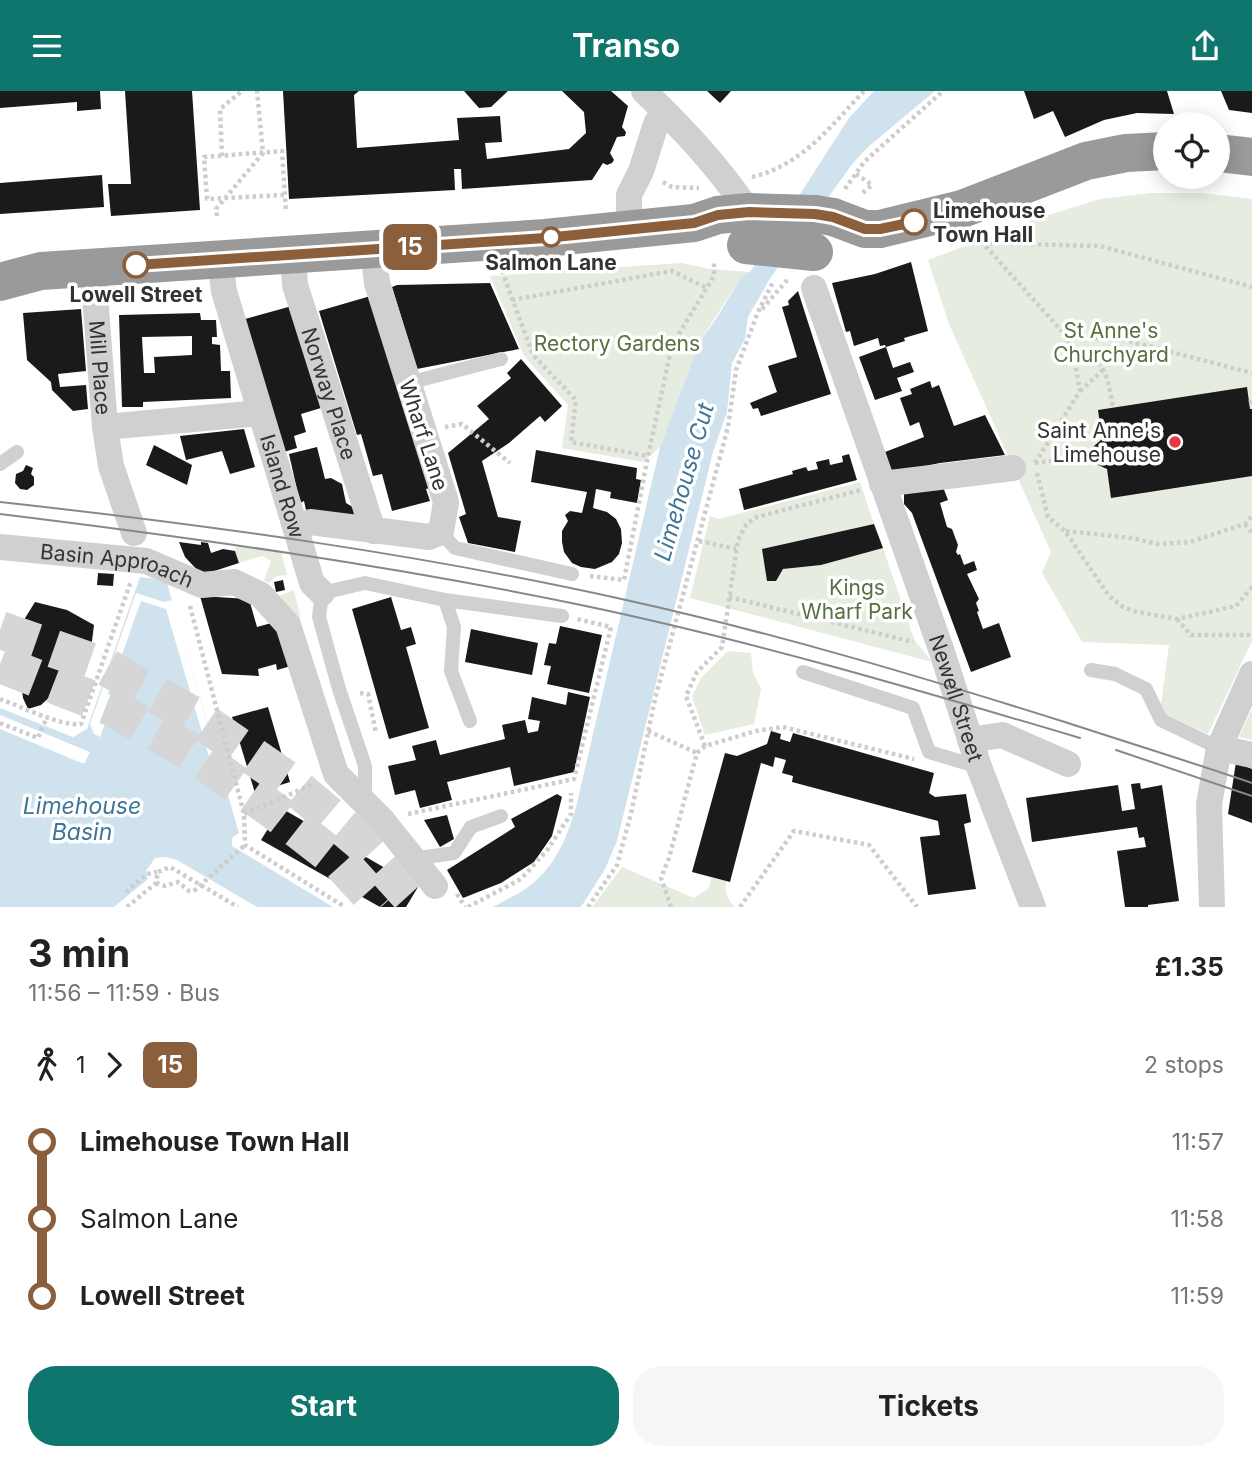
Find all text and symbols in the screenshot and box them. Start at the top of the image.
text: Transo [572,26,680,65]
icon: menu [28,27,66,65]
icon: share [1186,27,1224,65]
map controls [1153,112,1230,189]
button: locate [1153,112,1230,189]
place label: Limehouse Town Hall [933,198,1046,247]
marker: Limehouse Town Hall [901,209,927,235]
line badge: 15 [378,224,442,270]
marker: Salmon Lane [541,227,561,247]
text: 15 [397,232,423,261]
place label: Salmon Lane [485,250,617,275]
marker: Lowell Street [123,252,149,278]
place label: Lowell Street [69,282,203,307]
park label: St Anne's Churchyard [1053,318,1169,367]
street label: Mill Place [84,320,117,416]
street label: Norway Place [297,324,362,463]
park label: Rectory Gardens [534,331,700,356]
street label: Wharf Lane [394,376,454,494]
water label: Limehouse Cut [648,399,720,564]
place label: Saint Anne's Limehouse [1037,418,1161,467]
street label: Island Row [255,431,310,541]
marker: Saint Anne's Limehouse [1167,434,1183,450]
street label: Basin Approach [39,538,198,592]
park label: Kings Wharf Park [801,575,913,624]
street label: Newell Street [924,631,989,765]
water label: Limehouse Basin [23,792,141,846]
text: 3 min [28,930,130,976]
text: £1.35 [1155,951,1224,982]
text: 11:56 – 11:59 · Bus [28,979,220,1007]
icon: walk [28,1046,66,1084]
icon: forward [95,1046,133,1084]
text: 15 [157,1050,183,1079]
text: 1 [76,1051,85,1079]
text: 2 stops [1144,1051,1224,1079]
text: Limehouse Town Hall [80,1126,349,1157]
text: 11:57 [1172,1128,1224,1156]
text: Salmon Lane [80,1203,238,1234]
text: 11:58 [1170,1205,1224,1233]
text: Lowell Street [80,1280,245,1311]
text: 11:59 [1170,1282,1224,1310]
button: Start [28,1366,619,1446]
button: Tickets [633,1366,1224,1446]

